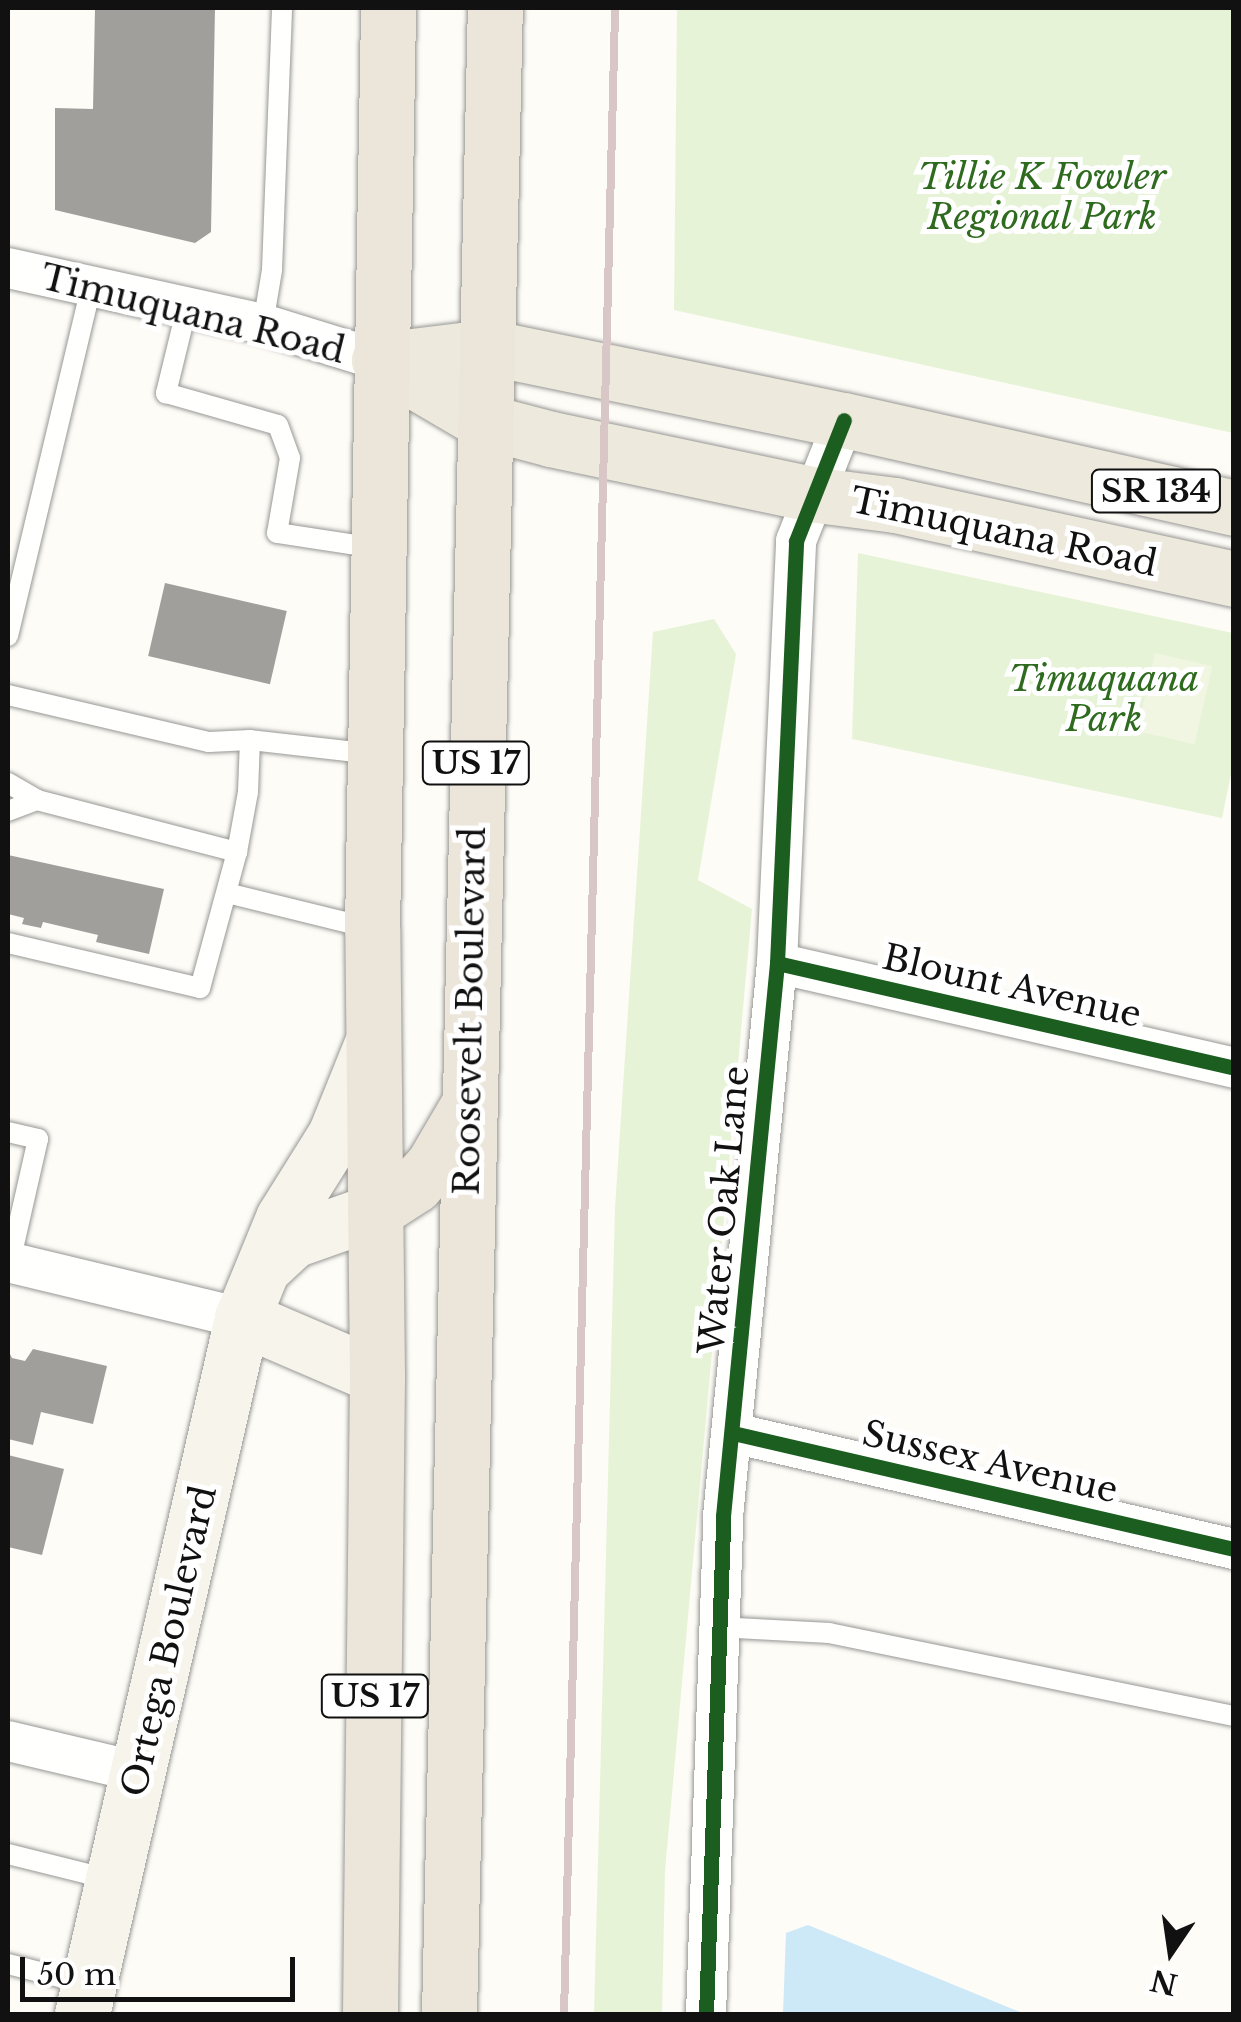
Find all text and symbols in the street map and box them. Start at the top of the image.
park label: Tillie K Fowler Regional Park [917,156,1167,238]
street label: Timuquana Road [36,256,350,372]
road number: SR 134 [1088,464,1224,518]
street label: Timuquana Road [847,479,1161,585]
park label: Timuquana Park [1009,658,1199,740]
road number: US 17 [421,736,531,790]
street label: Roosevelt Boulevard [446,827,494,1195]
street label: Blount Avenue [878,936,1146,1036]
street label: Water Oak Lane [690,1064,758,1356]
street label: Sussex Avenue [857,1412,1123,1512]
street label: Ortega Boulevard [113,1481,225,1801]
road number: US 17 [320,1669,430,1723]
north arrow [1121,1902,1221,2002]
scale bar [25,1937,300,1999]
text: 50 m [37,1956,116,1993]
text: N [1147,1962,1181,2002]

